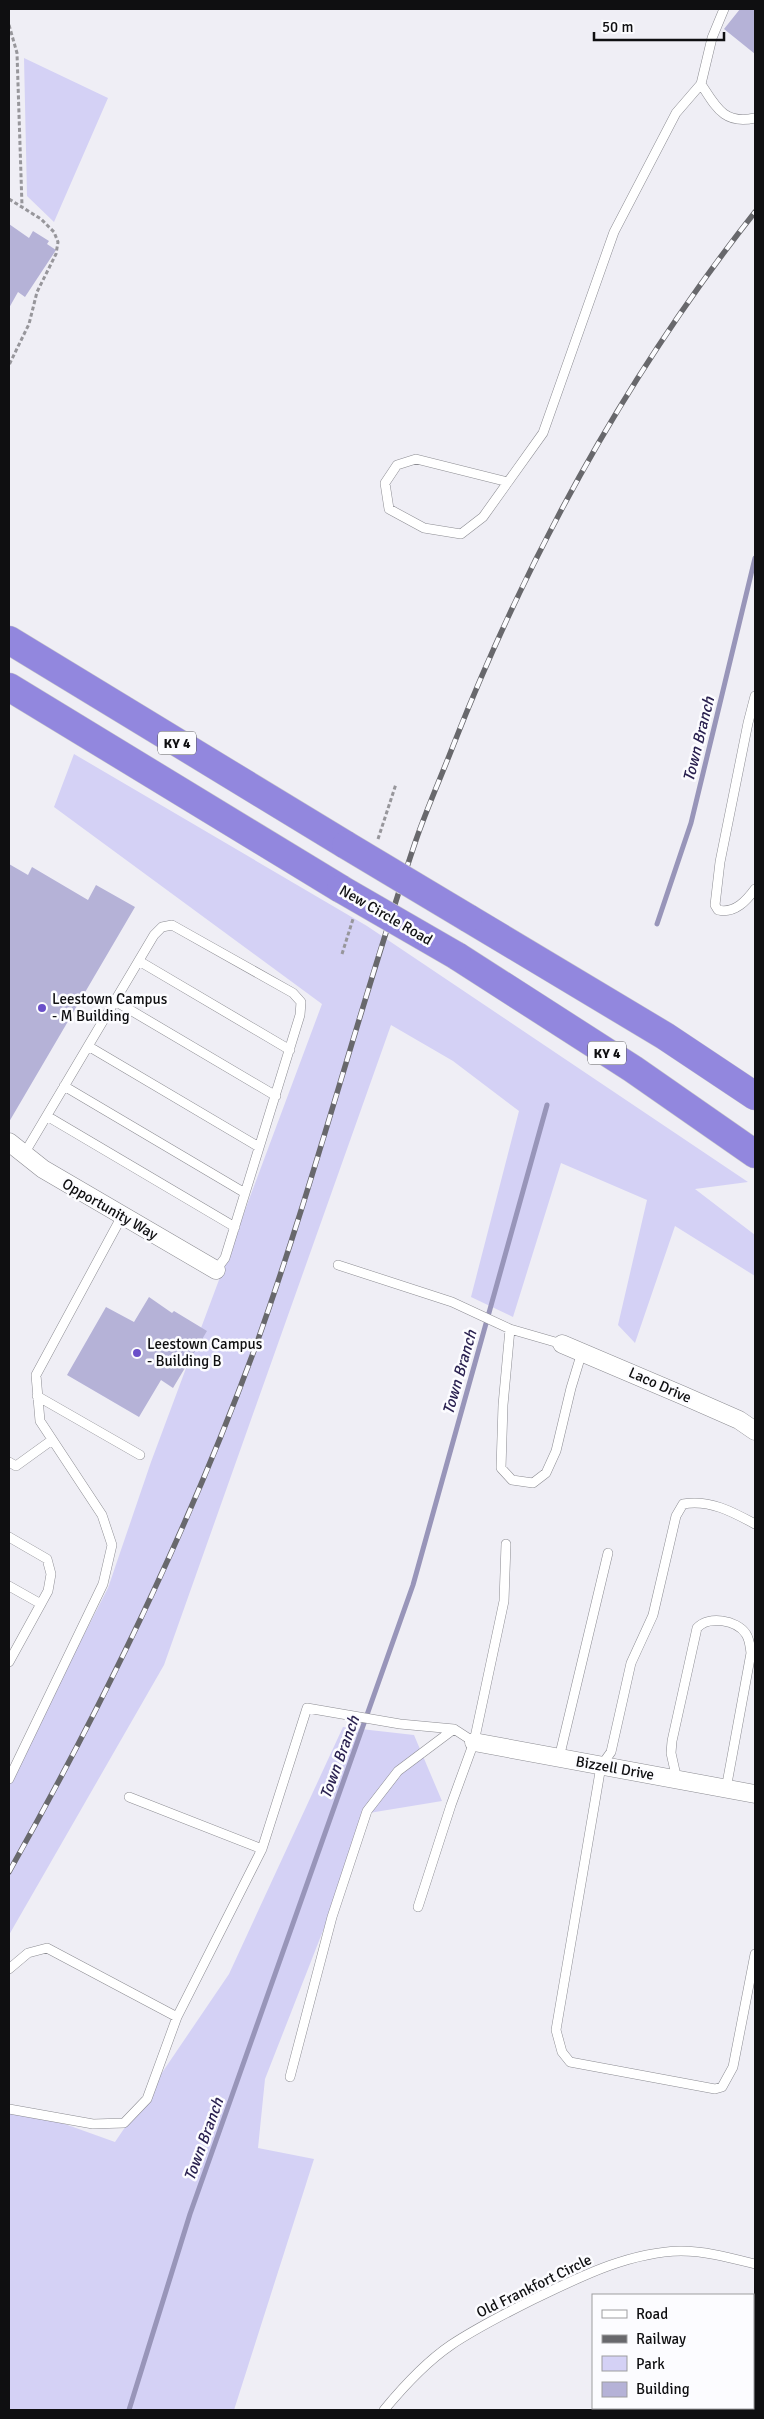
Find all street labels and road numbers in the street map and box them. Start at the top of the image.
road number: KY 4 [158,731,196,754]
street label: New Circle Road [336,881,436,949]
road number: KY 4 [588,1042,626,1064]
street label: Opportunity Way [59,1174,161,1244]
street label: Laco Drive [626,1363,694,1407]
street label: Bizzell Drive [574,1752,656,1784]
street label: Old Frankfort Circle [473,2250,595,2322]

